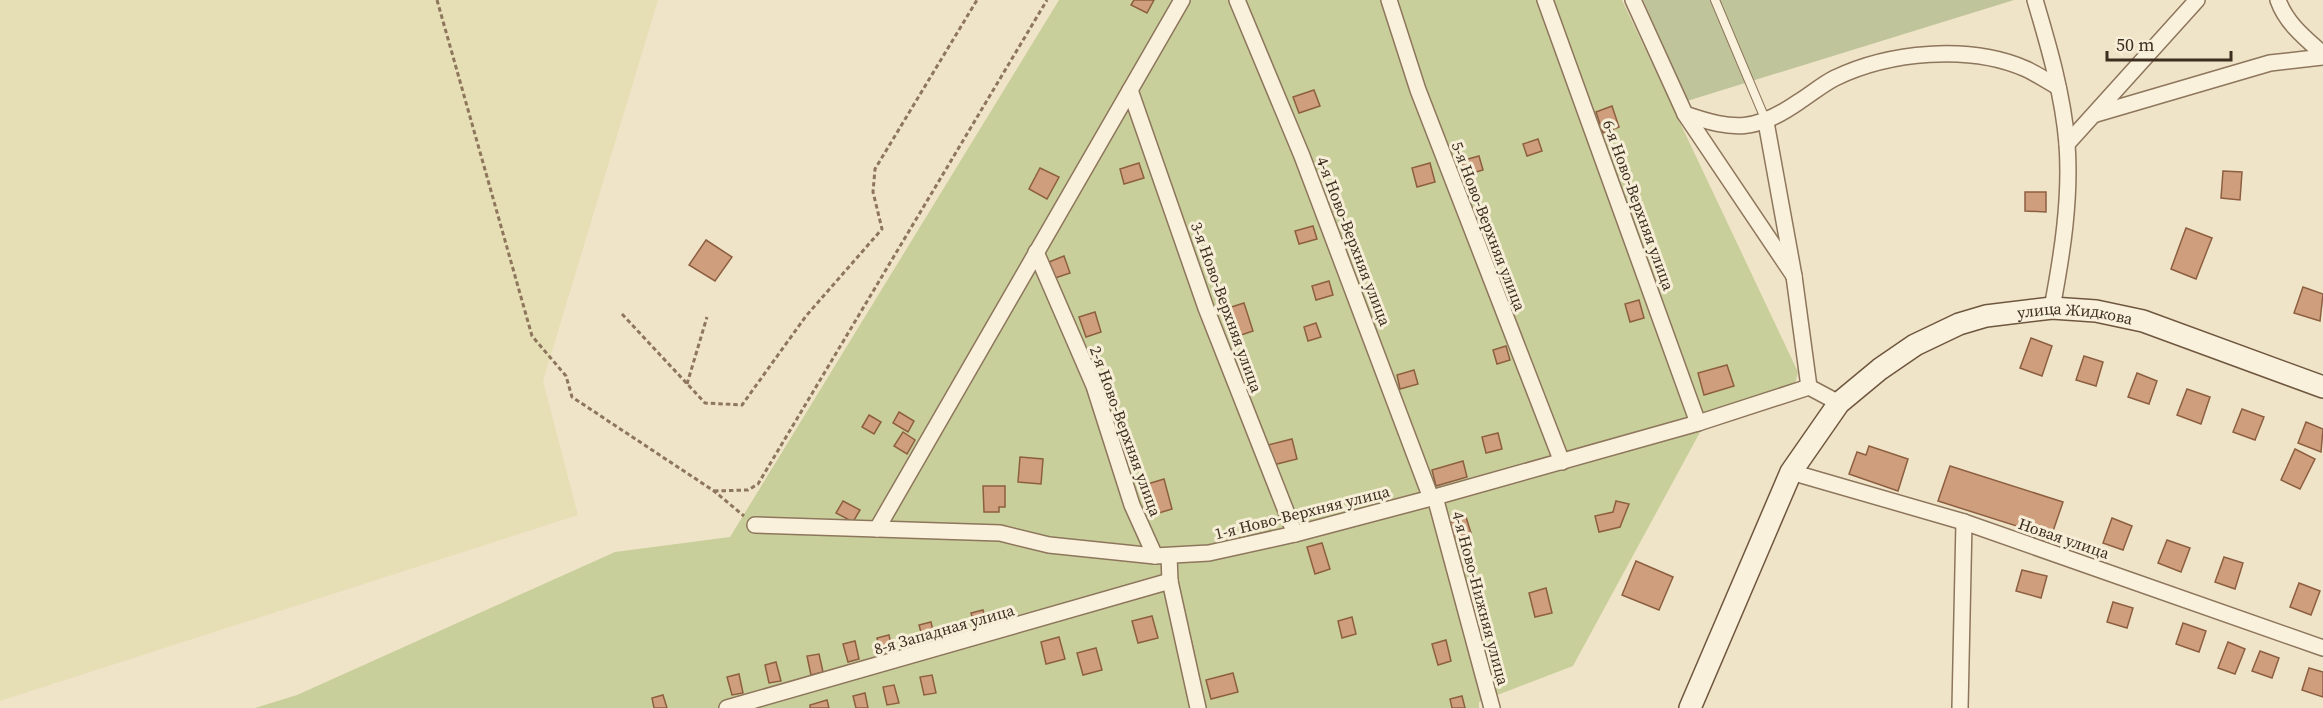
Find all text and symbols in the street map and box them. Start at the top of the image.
scale bar [2107,24,2232,62]
text: 50 m [2116,32,2154,57]
street label: 6-я Ново-Верхняя улица [1598,117,1680,294]
street label: 5-я Ново-Верхняя улица [1446,138,1532,315]
street label: 4-я Ново-Верхняя улица [1311,153,1397,330]
street label: 3-я Ново-Верхняя улица [1186,219,1268,396]
street label: улица Жидкова [2016,297,2136,330]
street label: 2-я Ново-Верхняя улица [1085,343,1167,520]
street label: 1-я Ново-Верхняя улица [1212,479,1393,544]
street label: 4-я Ново-Нижняя улица [1447,508,1515,688]
street label: Новая улица [2016,512,2113,564]
street label: 8-я Западная улица [871,598,1017,660]

